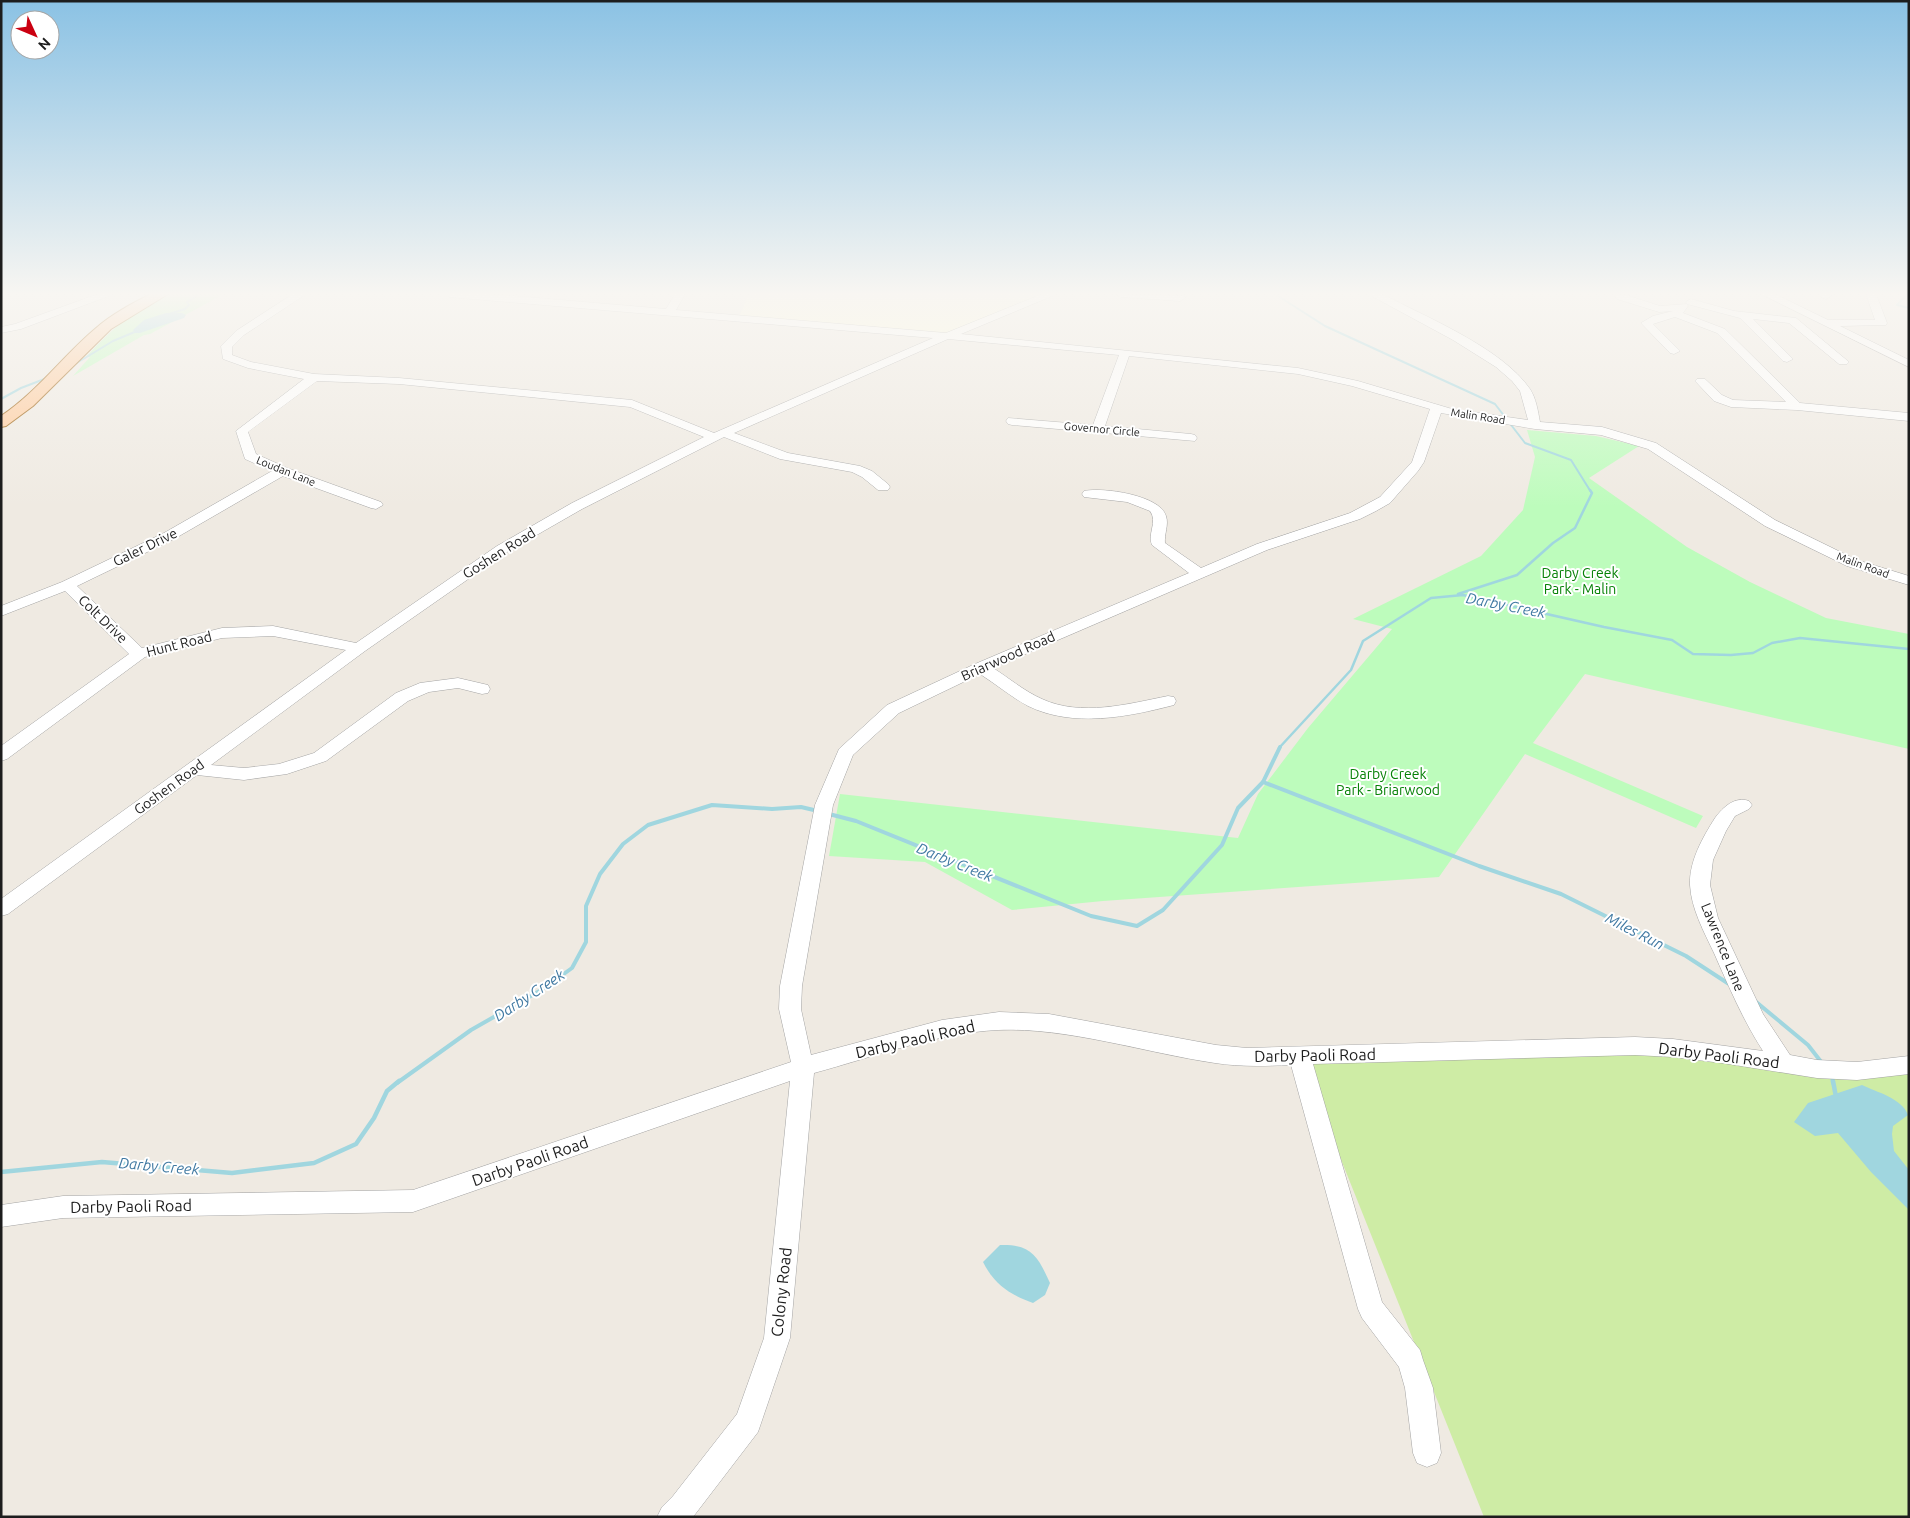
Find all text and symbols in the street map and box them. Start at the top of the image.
north arrow [10,10,60,60]
text: N [35,35,54,53]
street label: Malin Road [1450,406,1506,426]
street label: Governor Circle [1063,420,1141,438]
street label: Loudan Lane [255,454,317,488]
street label: Goshen Road [460,524,538,582]
street label: Galer Drive [110,525,180,569]
street label: Malin Road [1835,550,1891,580]
park label: Darby Creek Park - Malin [1542,565,1618,597]
water label: Darby Creek [1465,589,1548,621]
street label: Colt Drive [75,592,131,646]
street label: Hunt Road [145,628,213,660]
street label: Briarwood Road [958,628,1058,684]
street label: Goshen Road [131,756,207,818]
park label: Darby Creek Park - Briarwood [1336,766,1440,798]
water label: Darby Creek [914,839,996,885]
street label: Lawrence Lane [1698,901,1748,993]
water label: Miles Run [1603,909,1667,953]
water label: Darby Creek [490,966,568,1024]
street label: Darby Paoli Road [854,1017,976,1061]
street label: Darby Paoli Road [1657,1039,1781,1071]
street label: Darby Paoli Road [1254,1045,1376,1065]
street label: Darby Paoli Road [469,1133,591,1189]
water label: Darby Creek [118,1154,200,1178]
street label: Darby Paoli Road [70,1196,192,1216]
street label: Colony Road [767,1246,795,1338]

